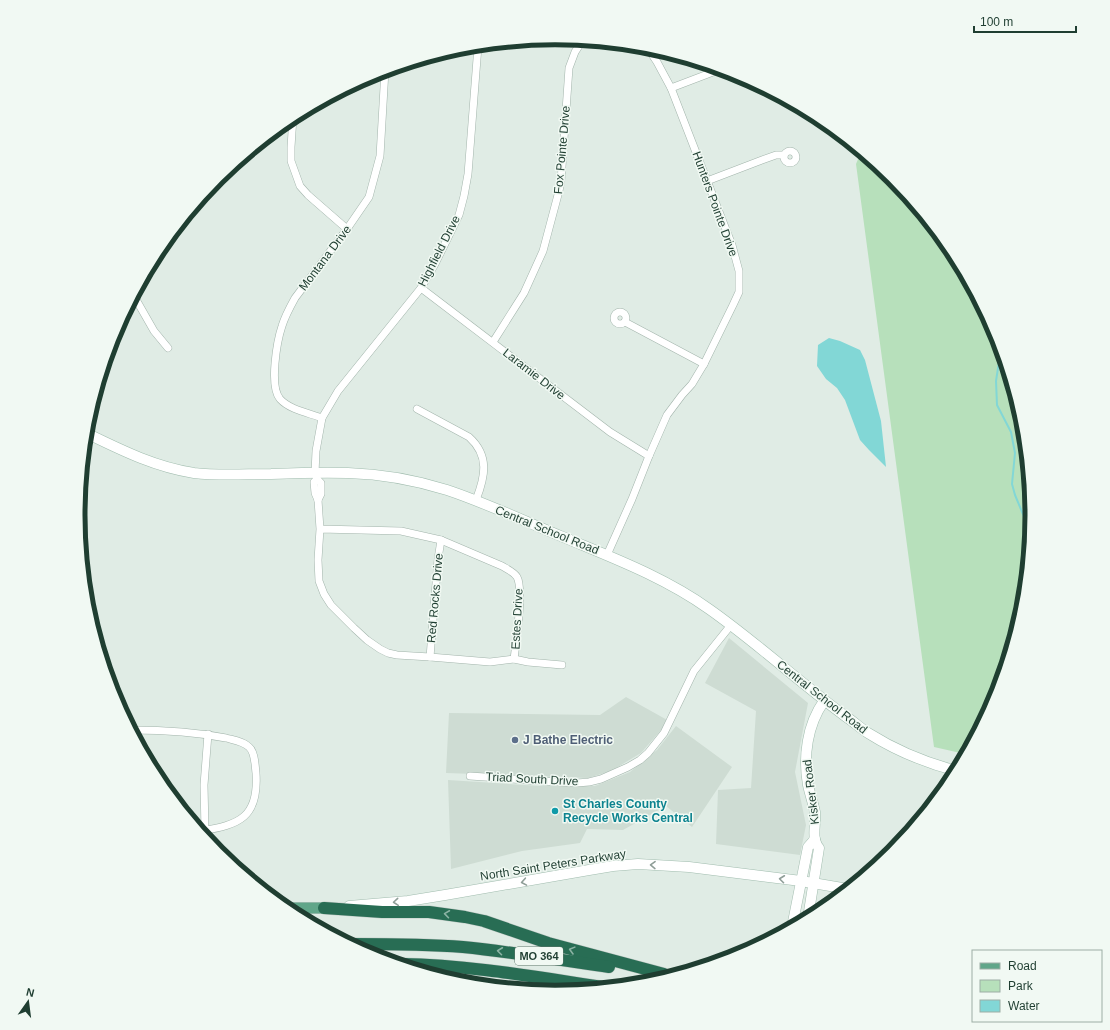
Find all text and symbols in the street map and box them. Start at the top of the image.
scale bar [974,8,1076,34]
text: 100 m [980,15,1013,29]
street label: Fox Pointe Drive [551,105,573,195]
street label: Hunters Pointe Drive [689,150,741,259]
street label: Highfield Drive [415,213,463,289]
street label: Montana Drive [296,222,354,293]
street label: Laramie Drive [500,345,568,403]
street label: Central School Road [493,503,601,557]
street label: Red Rocks Drive [424,552,446,643]
street label: Estes Drive [508,588,526,650]
street label: Central School Road [774,657,870,737]
place label: J Bathe Electric [523,733,613,747]
marker: J Bathe Electric [510,735,520,745]
street label: Kisker Road [800,759,822,825]
street label: Triad South Drive [485,770,579,788]
place label: St Charles County Recycle Works Central [563,797,693,825]
marker: St Charles County Recycle Works Central [550,806,560,816]
street label: North Saint Peters Parkway [479,847,627,883]
one-way arrow [650,860,656,869]
one-way arrow [779,874,785,883]
one-way arrow [521,877,527,885]
one-way arrow [393,897,399,906]
one-way arrow [444,910,450,919]
one-way arrow [569,946,576,955]
one-way arrow [497,947,503,956]
road number: MO 364 [515,947,563,965]
legend [972,950,1102,1022]
text: Road [1008,959,1037,973]
text: Park [1008,979,1034,993]
north arrow [8,982,48,1022]
text: N [25,986,36,999]
text: Water [1008,999,1040,1013]

